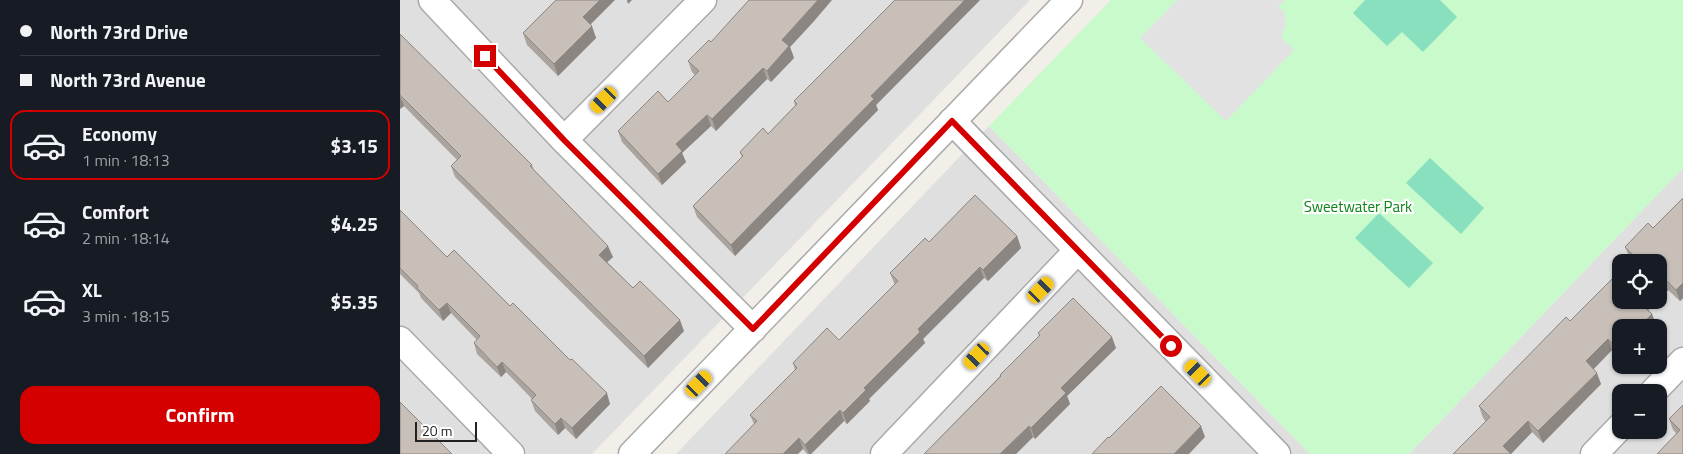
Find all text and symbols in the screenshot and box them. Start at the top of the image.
text: North 73rd Drive [50,17,188,46]
route end [474,45,496,67]
text: North 73rd Avenue [50,65,206,94]
car [588,84,619,116]
text: Economy [82,119,157,148]
icon: car [22,123,67,168]
text: $3.15 [331,131,378,160]
text: 1 min · 18:13 [82,148,170,172]
park label: Sweetwater Park [1304,195,1412,218]
text: Comfort [82,197,149,226]
icon: car [22,201,67,246]
text: $4.25 [331,209,378,238]
text: 2 min · 18:14 [82,226,170,250]
map controls [1612,254,1667,439]
button: locate [1612,254,1667,309]
car [1025,274,1056,306]
text: XL [82,275,102,304]
icon: car [22,279,67,324]
text: $5.35 [331,287,378,316]
text: 3 min · 18:15 [82,304,170,328]
button: + [1612,319,1667,374]
route start [1160,335,1182,357]
car [961,340,992,372]
car [1182,357,1213,389]
car [683,368,714,400]
button: − [1612,384,1667,439]
button: Confirm [20,386,380,444]
scale bar [415,419,478,442]
text: 20 m [422,420,452,441]

